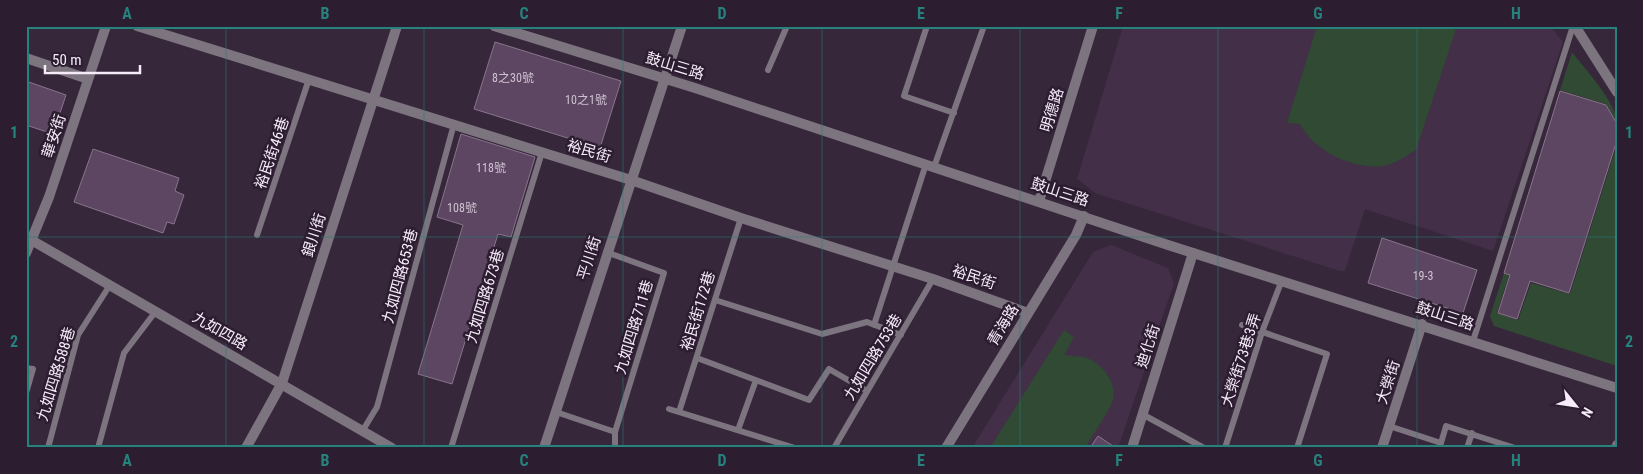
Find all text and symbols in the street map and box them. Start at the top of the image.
text: A [122,4,132,23]
text: B [321,4,330,23]
text: C [519,4,529,23]
text: D [717,4,727,23]
text: E [917,4,925,23]
text: F [1115,4,1123,23]
text: G [1313,4,1323,23]
text: H [1511,4,1521,23]
scale bar [45,42,140,74]
street label: 鼓山三路 [644,49,706,83]
text: 50 m [52,51,82,69]
house number: 8之30號 [492,71,534,85]
street label: 明德路 [1037,86,1067,134]
house number: 10之1號 [565,93,607,107]
street label: 華安街 [38,112,70,160]
street label: 裕民街46巷 [251,115,293,191]
text: 1 [10,123,18,142]
text: 1 [1625,123,1633,142]
street label: 裕民街 [565,136,613,166]
house number: 118號 [476,161,506,175]
street label: 鼓山三路 [1029,174,1091,210]
house number: 108號 [447,201,477,215]
street label: 銀川街 [298,211,330,259]
street label: 九如四路653巷 [379,227,421,325]
street label: 平川街 [573,234,605,282]
street label: 九如四路673巷 [462,247,508,345]
street label: 裕民街 [950,261,998,293]
street label: 裕民街172巷 [677,269,719,353]
house number: 19-3 [1413,269,1433,283]
street label: 九如四路711巷 [611,278,657,376]
street label: 鼓山三路 [1414,298,1476,334]
street label: 青海路 [984,301,1022,349]
street label: 九如四路 [190,308,250,354]
street label: 九如四路753巷 [840,311,906,403]
street label: 大榮街73巷3弄 [1217,311,1265,409]
street label: 迪化街 [1132,322,1164,370]
street label: 九如四路588巷 [33,325,79,423]
text: 2 [10,332,18,351]
text: 2 [1625,332,1633,351]
street label: 大榮街 [1372,358,1404,406]
north arrow [1550,382,1600,432]
text: N [1578,405,1596,420]
text: A [122,451,132,470]
text: B [321,451,330,470]
text: C [519,451,529,470]
text: D [717,451,727,470]
text: E [917,451,925,470]
text: F [1115,451,1123,470]
text: G [1313,451,1323,470]
text: H [1511,451,1521,470]

